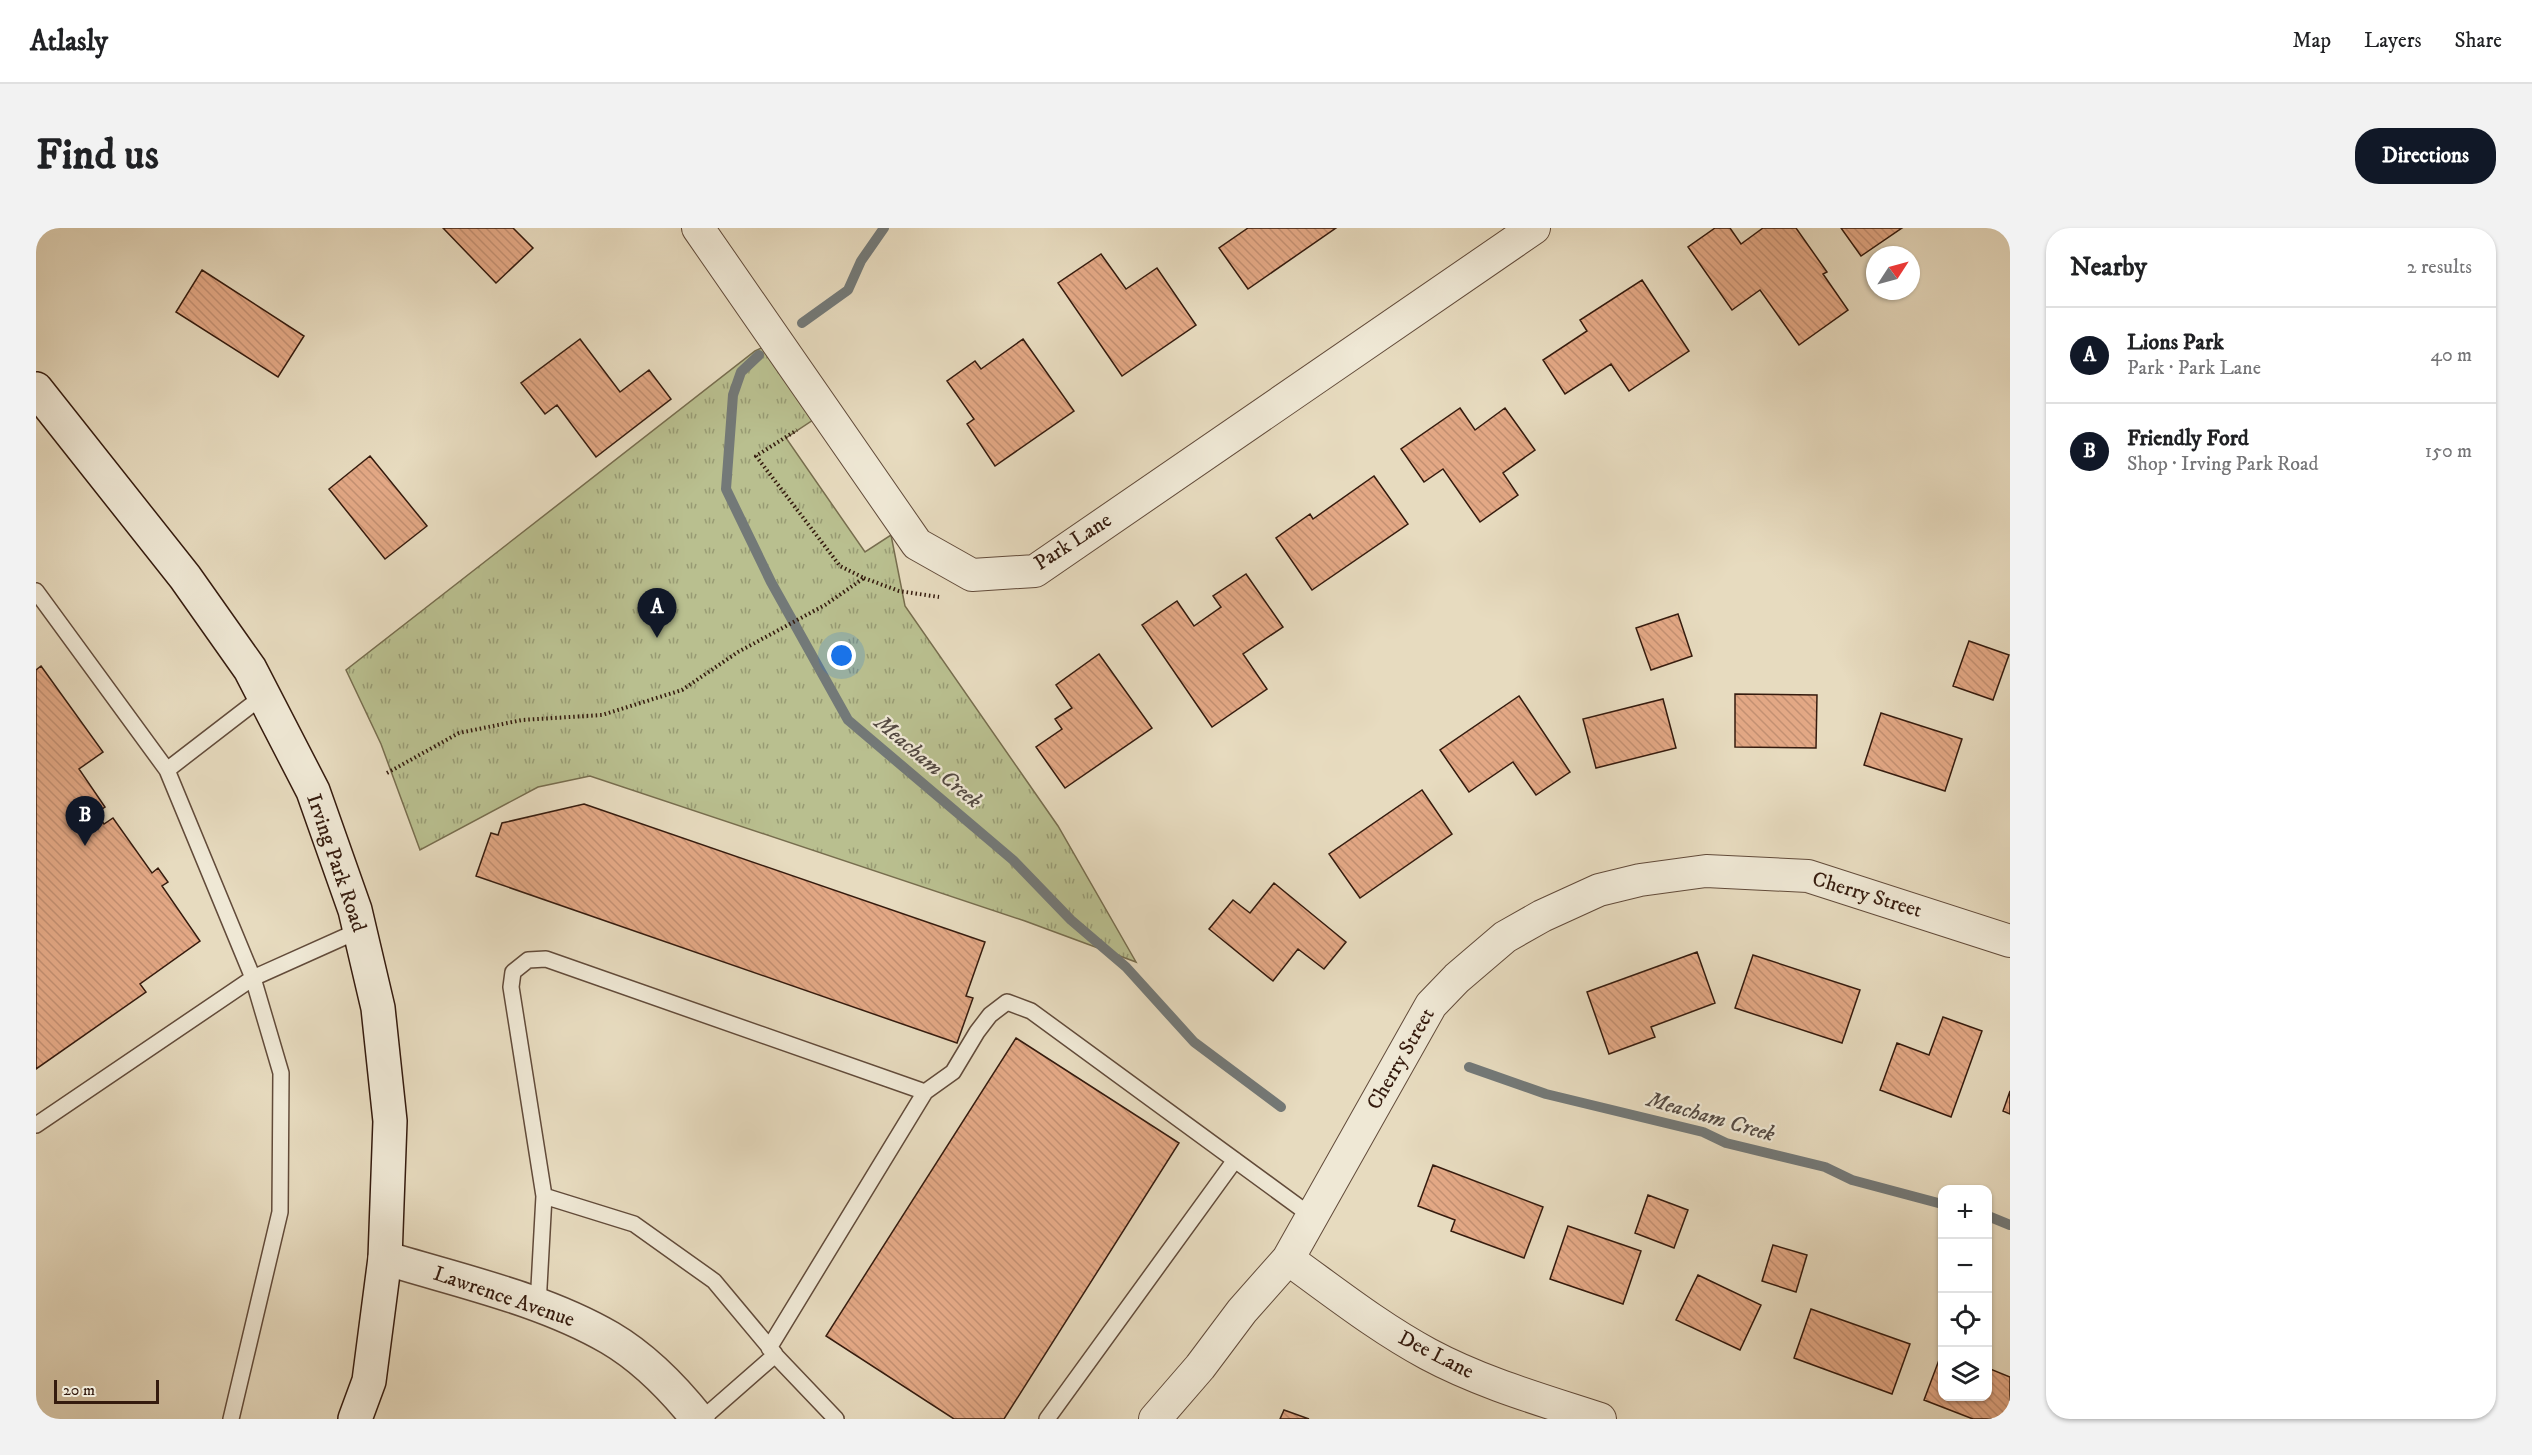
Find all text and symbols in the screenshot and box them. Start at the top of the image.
text: Atlasly [30,24,108,59]
text: Map [2292,28,2331,54]
text: Layers [2364,28,2422,54]
text: Share [2455,28,2502,54]
button: Directions [2355,128,2496,184]
text: Find us [36,130,159,182]
north arrow [1866,246,1920,300]
text: Nearby [2070,251,2147,284]
text: 2 results [2407,255,2472,280]
text: Lions Park [2127,329,2224,356]
text: A [2083,343,2096,368]
text: 40 m [2430,343,2472,368]
text: Park · Park Lane [2127,356,2261,381]
text: Friendly Ford [2127,425,2249,452]
text: B [2083,439,2096,464]
text: 150 m [2425,439,2472,464]
text: Shop · Irving Park Road [2127,452,2319,477]
street label: Park Lane [1029,507,1117,577]
pin: A [638,588,676,638]
your location [827,641,856,670]
water label: Meacham Creek [867,708,988,815]
street label: Irving Park Road [300,791,372,936]
pin: B [65,796,104,846]
street label: Cherry Street [1809,866,1925,924]
street label: Cherry Street [1361,1003,1441,1115]
water label: Meacham Creek [1642,1085,1779,1148]
map controls [1938,1185,1992,1401]
button: + [1938,1185,1992,1239]
button: − [1938,1239,1992,1293]
street label: Lawrence Avenue [430,1261,578,1333]
button: locate [1938,1293,1992,1347]
street label: Dee Lane [1394,1325,1478,1385]
button: layers [1938,1347,1992,1401]
scale bar [54,1377,159,1404]
text: 20 m [63,1380,95,1400]

